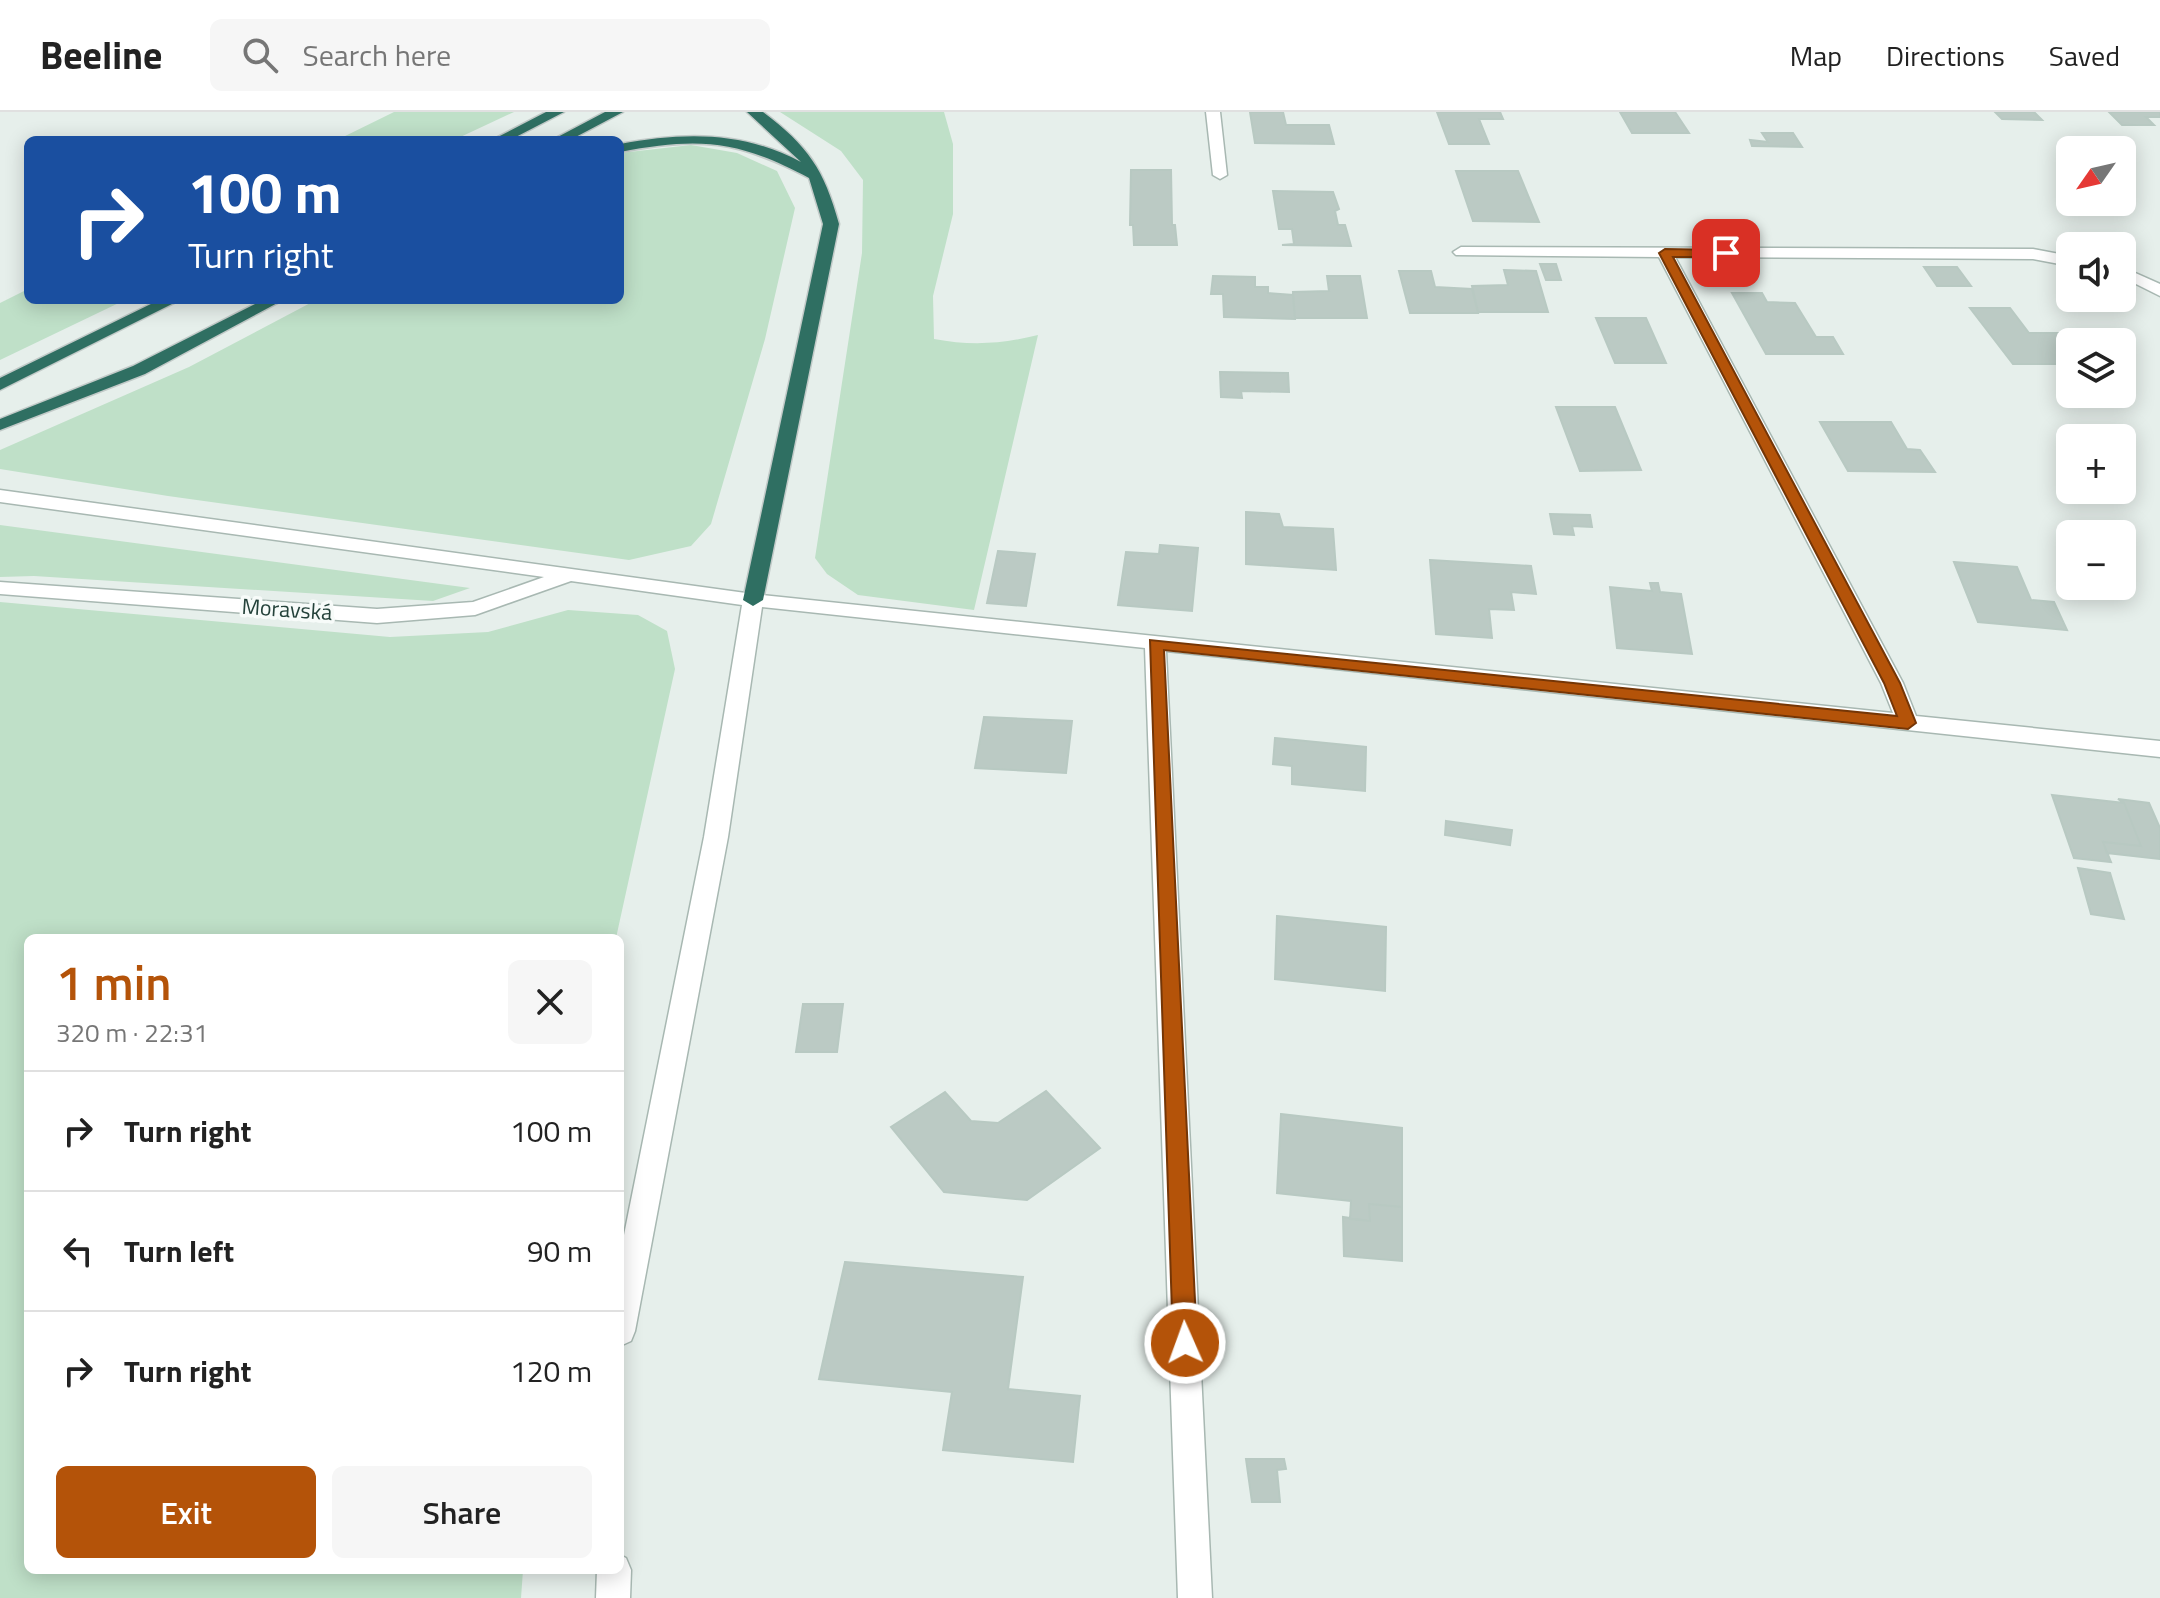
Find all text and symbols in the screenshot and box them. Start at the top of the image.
search box [210,19,770,91]
text: Beeline [40,26,162,84]
text: Search here [302,32,451,78]
icon: search [238,33,282,77]
text: Map [1790,34,1842,77]
text: Directions [1886,34,2005,77]
text: Saved [2049,34,2120,77]
north arrow [2056,136,2136,216]
map controls [2056,136,2136,600]
text: 100 m [188,150,341,235]
icon: right [56,168,160,272]
pin [1692,219,1760,287]
text: Turn right [188,227,333,282]
icon: arrive [1704,231,1748,275]
button: sound [2056,232,2136,312]
button: layers [2056,328,2136,408]
button: + [2056,424,2136,504]
button: − [2056,520,2136,600]
street label: Moravská [241,589,333,629]
text: 1 min [56,946,171,1019]
button: close [508,960,592,1044]
text: 320 m · 22:31 [56,1013,208,1052]
text: Turn right [124,1108,252,1154]
text: 100 m [510,1108,592,1154]
icon: right [56,1109,100,1153]
text: Turn left [124,1228,234,1274]
text: 90 m [527,1228,592,1274]
icon: left [56,1229,100,1273]
position arrow [1143,1301,1227,1385]
text: Turn right [124,1348,252,1394]
text: 120 m [510,1348,592,1394]
icon: right [56,1349,100,1393]
button: Exit [56,1466,316,1558]
button: Share [332,1466,592,1558]

